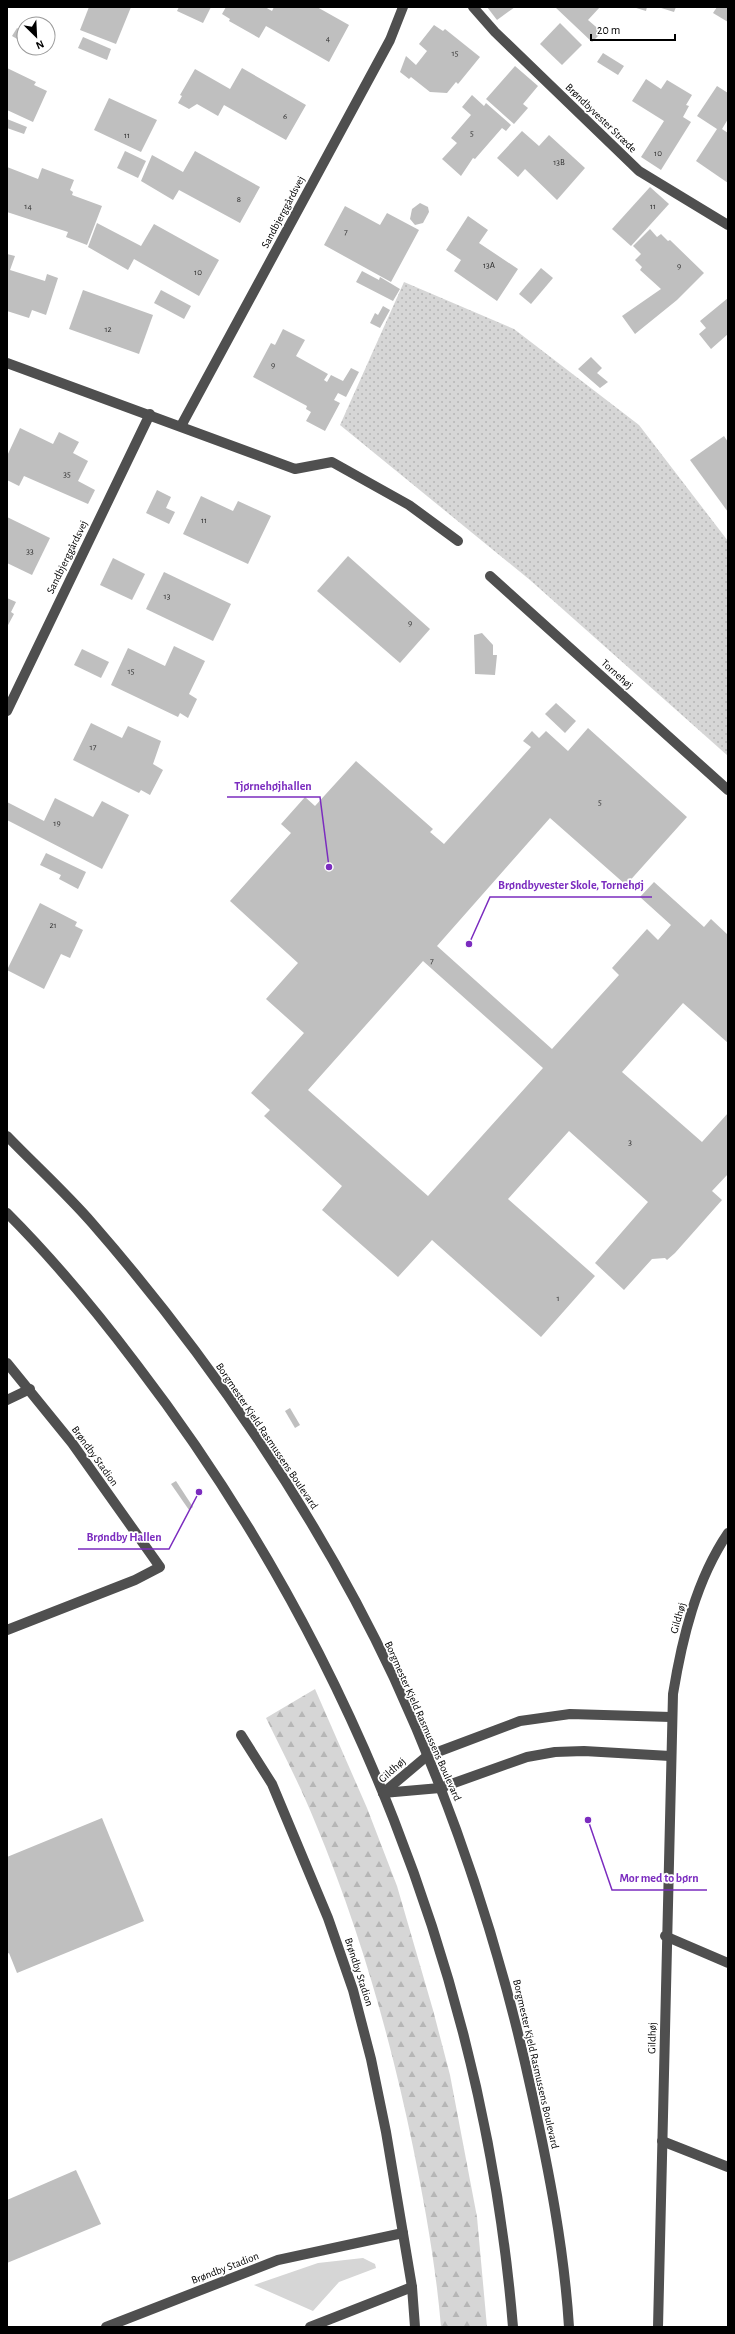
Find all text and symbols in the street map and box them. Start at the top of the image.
north arrow [16,16,56,56]
scale bar [591,16,675,42]
text: 20 m [597,24,620,36]
house number: 4 [326,34,331,43]
text: N [34,38,46,51]
house number: 15 [452,49,459,58]
street label: Brøndbyvester Stræde [563,81,639,155]
house number: 6 [283,112,287,121]
house number: 5 [470,129,474,138]
house number: 11 [124,131,130,140]
house number: 10 [654,149,662,158]
house number: 13B [553,158,565,167]
street label: Sandbjerggårdsvej [259,174,307,250]
house number: 8 [237,195,241,204]
house number: 14 [24,202,32,211]
house number: 11 [650,202,656,211]
house number: 7 [344,228,348,237]
house number: 13A [483,261,495,270]
house number: 9 [677,262,681,271]
house number: 10 [194,268,202,277]
house number: 12 [104,325,112,334]
house number: 9 [271,361,275,370]
house number: 35 [63,470,71,479]
house number: 11 [201,516,207,525]
street label: Sandbjerggårdsvej [45,519,89,595]
house number: 33 [26,547,34,556]
house number: 13 [164,592,171,601]
house number: 9 [408,619,412,628]
street label: Tornehøj [599,657,635,691]
house number: 15 [128,667,135,676]
house number: 17 [90,743,97,752]
callout: Tjørnehøjhallen [227,773,320,797]
text: Tjørnehøjhallen [234,780,312,793]
house number: 5 [598,798,602,807]
house number: 19 [53,819,61,828]
callout: Brøndbyvester Skole, Tornehøj [490,873,652,897]
text: Brøndbyvester Skole, Tornehøj [498,879,644,892]
house number: 21 [49,921,57,930]
house number: 7 [430,957,434,966]
house number: 3 [628,1138,632,1147]
house number: 1 [556,1294,560,1303]
street label: Borgmester Kjeld Rasmussens Boulevard [214,1361,320,1511]
street label: Brøndby Stadion [70,1424,120,1488]
callout: Brøndby Hallen [78,1525,169,1549]
text: Brøndby Hallen [86,1531,162,1544]
street label: Gildhøj [668,1601,688,1635]
street label: Borgmester Kjeld Rasmussens Boulevard [383,1640,463,1803]
street label: Gildhøj [377,1755,407,1785]
callout: Mor med to børn [612,1866,707,1890]
text: Mor med to børn [619,1872,699,1884]
street label: Brøndby Stadion [343,1936,375,2008]
street label: Borgmester Kjeld Rasmussens Boulevard [511,1978,561,2150]
street label: Gildhøj [646,2022,658,2054]
street label: Brøndby Stadion [190,2250,260,2286]

